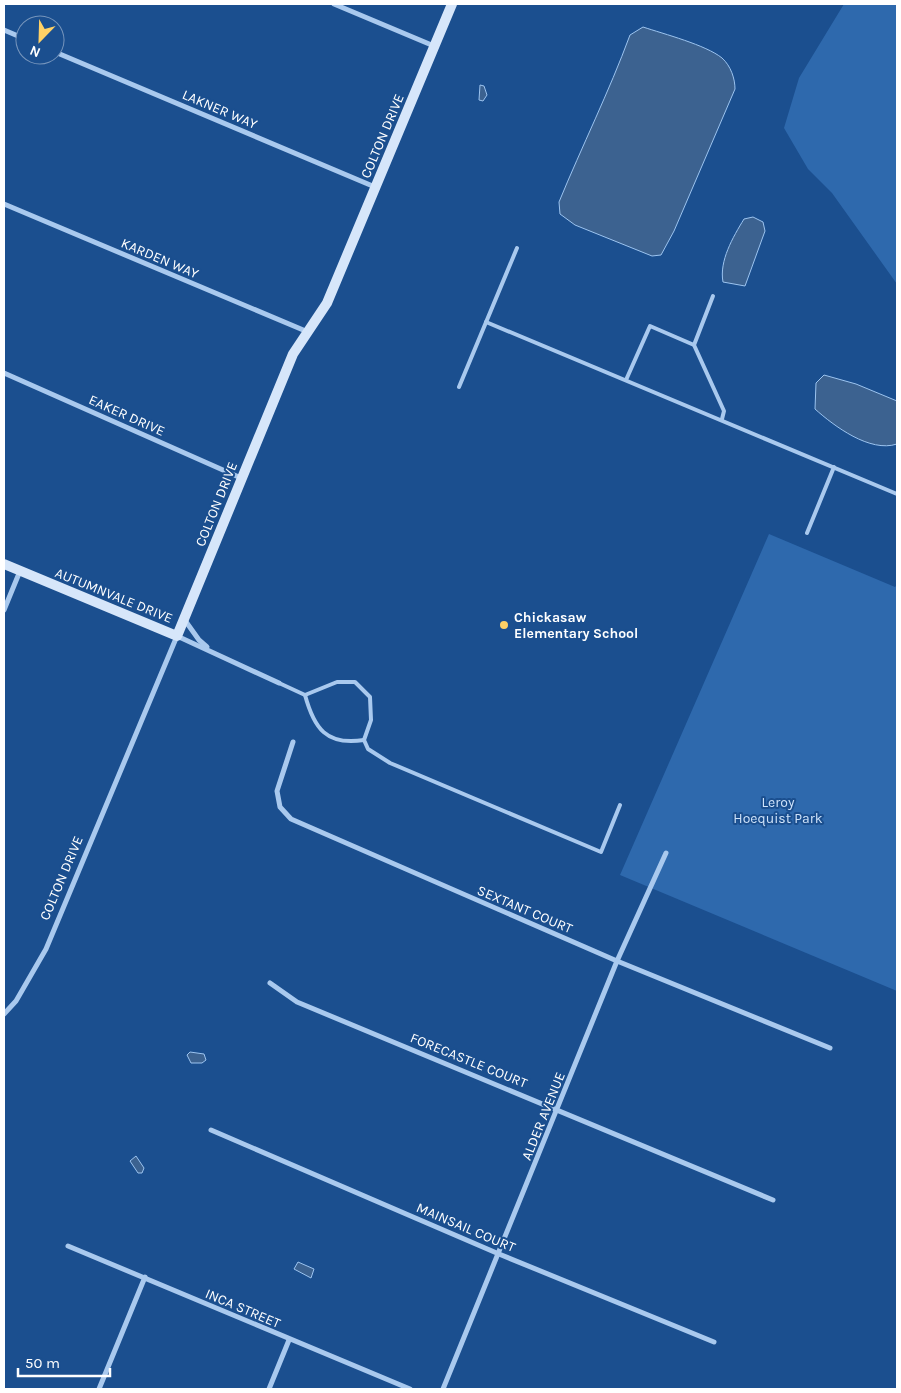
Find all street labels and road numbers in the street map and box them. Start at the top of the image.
street label: LAKNER WAY [180,86,260,133]
street label: COLTON DRIVE [357,91,408,181]
street label: KARDEN WAY [118,235,201,283]
street label: EAKER DRIVE [86,391,168,440]
street label: COLTON DRIVE [192,459,241,549]
street label: AUTUMNVALE DRIVE [52,564,175,627]
street label: COLTON DRIVE [36,833,87,923]
street label: SEXTANT COURT [475,882,575,937]
street label: FORECASTLE COURT [408,1029,530,1092]
street label: ALDER AVENUE [518,1070,569,1163]
street label: MAINSAIL COURT [414,1199,518,1256]
street label: INCA STREET [203,1285,283,1332]

